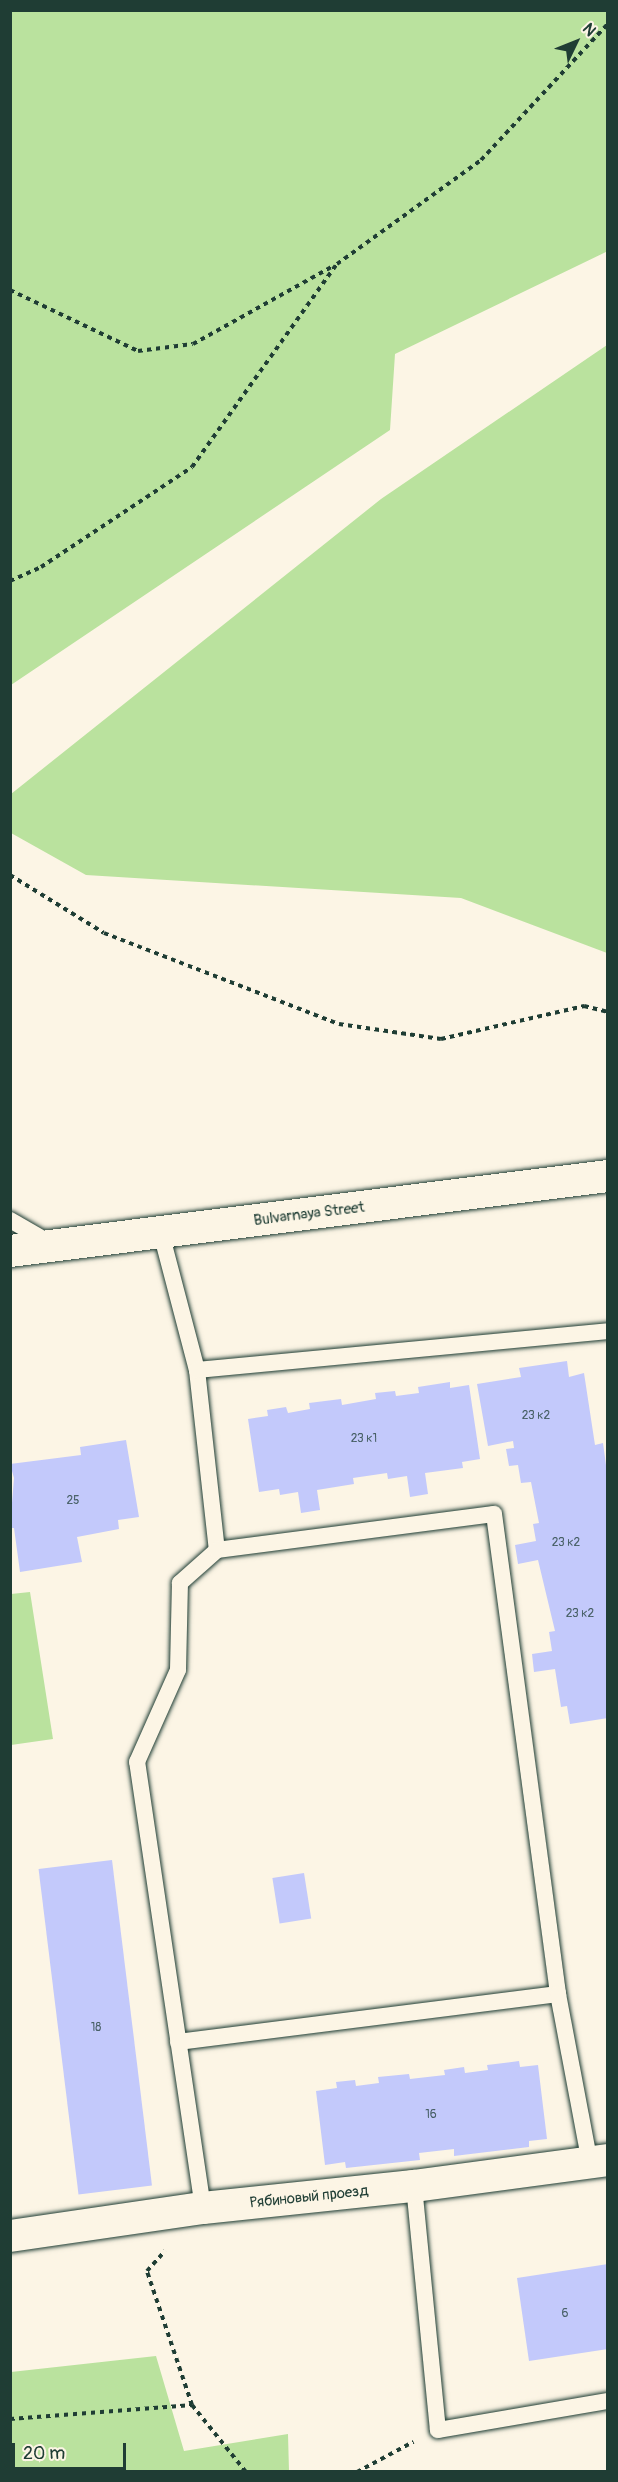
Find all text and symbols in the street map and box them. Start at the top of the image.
north arrow [546,12,606,72]
text: N [578,19,600,40]
street label: Bulvarnaya Street [253,1198,365,1230]
house number: 23 к2 [522,1409,550,1423]
house number: 23 к1 [351,1432,377,1446]
house number: 25 [66,1494,80,1508]
house number: 23 к2 [552,1536,580,1550]
house number: 23 к2 [566,1607,594,1621]
house number: 18 [91,2021,101,2035]
house number: 16 [425,2108,437,2122]
street label: Рябиновый проезд [249,2182,369,2212]
house number: 6 [562,2307,568,2321]
scale bar [15,2431,129,2469]
text: 20 m [23,2442,65,2465]

